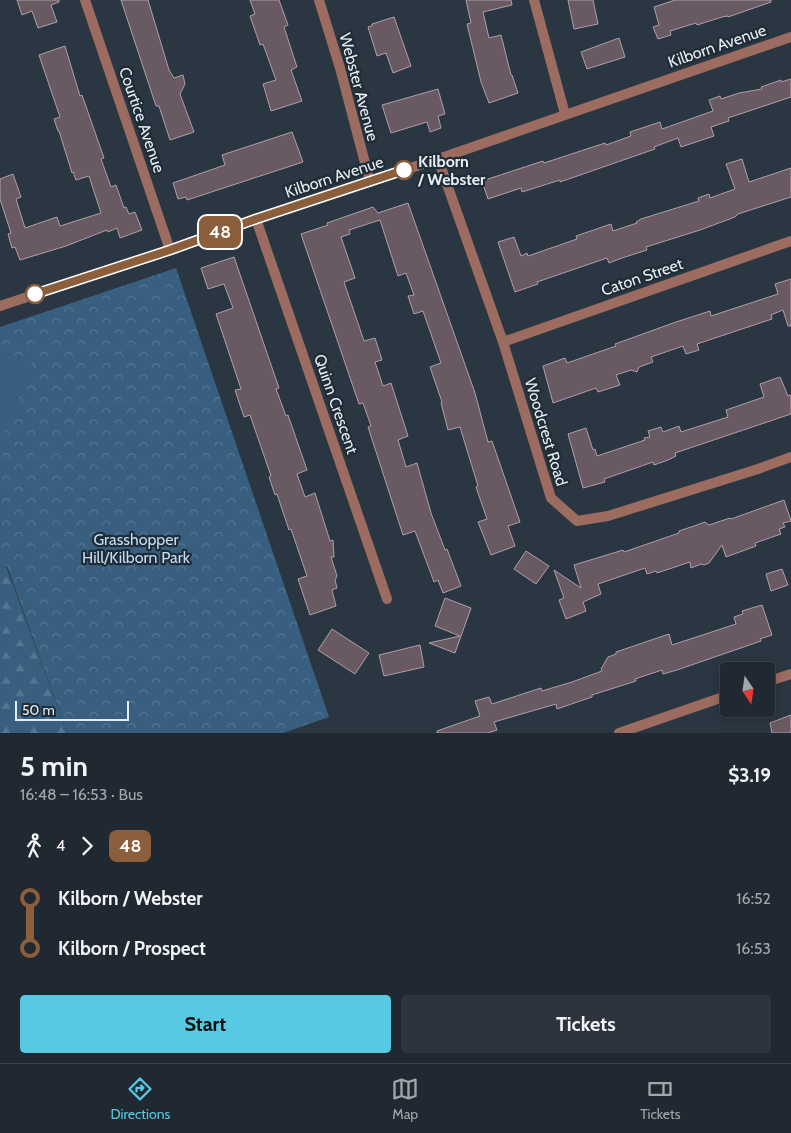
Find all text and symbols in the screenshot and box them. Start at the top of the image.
street label: Kilborn Avenue [665,20,769,72]
street label: Webster Avenue [335,31,383,143]
street label: Courtice Avenue [115,65,169,175]
street label: Kilborn Avenue [282,152,386,202]
place label: Kilborn / Webster [417,152,486,189]
marker: Kilborn / Webster [394,160,414,180]
line badge: 48 [198,216,242,248]
text: 48 [209,221,231,243]
street label: Caton Street [599,254,686,300]
unlabelled marker [25,284,45,304]
street label: Quinn Crescent [310,352,362,457]
street label: Woodcrest Road [521,376,571,488]
park label: Grasshopper Hill/Kilborn Park [82,530,191,567]
north arrow [720,662,775,718]
map controls [720,662,775,717]
scale bar [15,698,129,721]
text: 50 m [22,701,55,719]
text: 5 min [20,749,88,783]
text: $3.19 [728,764,771,787]
text: 16:48 – 16:53 · Bus [20,785,143,804]
icon: walk [20,832,48,860]
icon: forward [73,832,101,860]
text: 48 [119,835,141,857]
text: 4 [56,836,65,855]
text: Kilborn / Webster [58,887,203,910]
text: 16:52 [736,889,771,908]
text: Kilborn / Prospect [58,937,206,960]
text: 16:53 [736,939,771,958]
button: Start [20,995,391,1053]
button: Tickets [401,995,771,1053]
tab: Directions [110,1075,170,1123]
tab: Map [391,1075,419,1123]
tab: Tickets [640,1075,681,1123]

